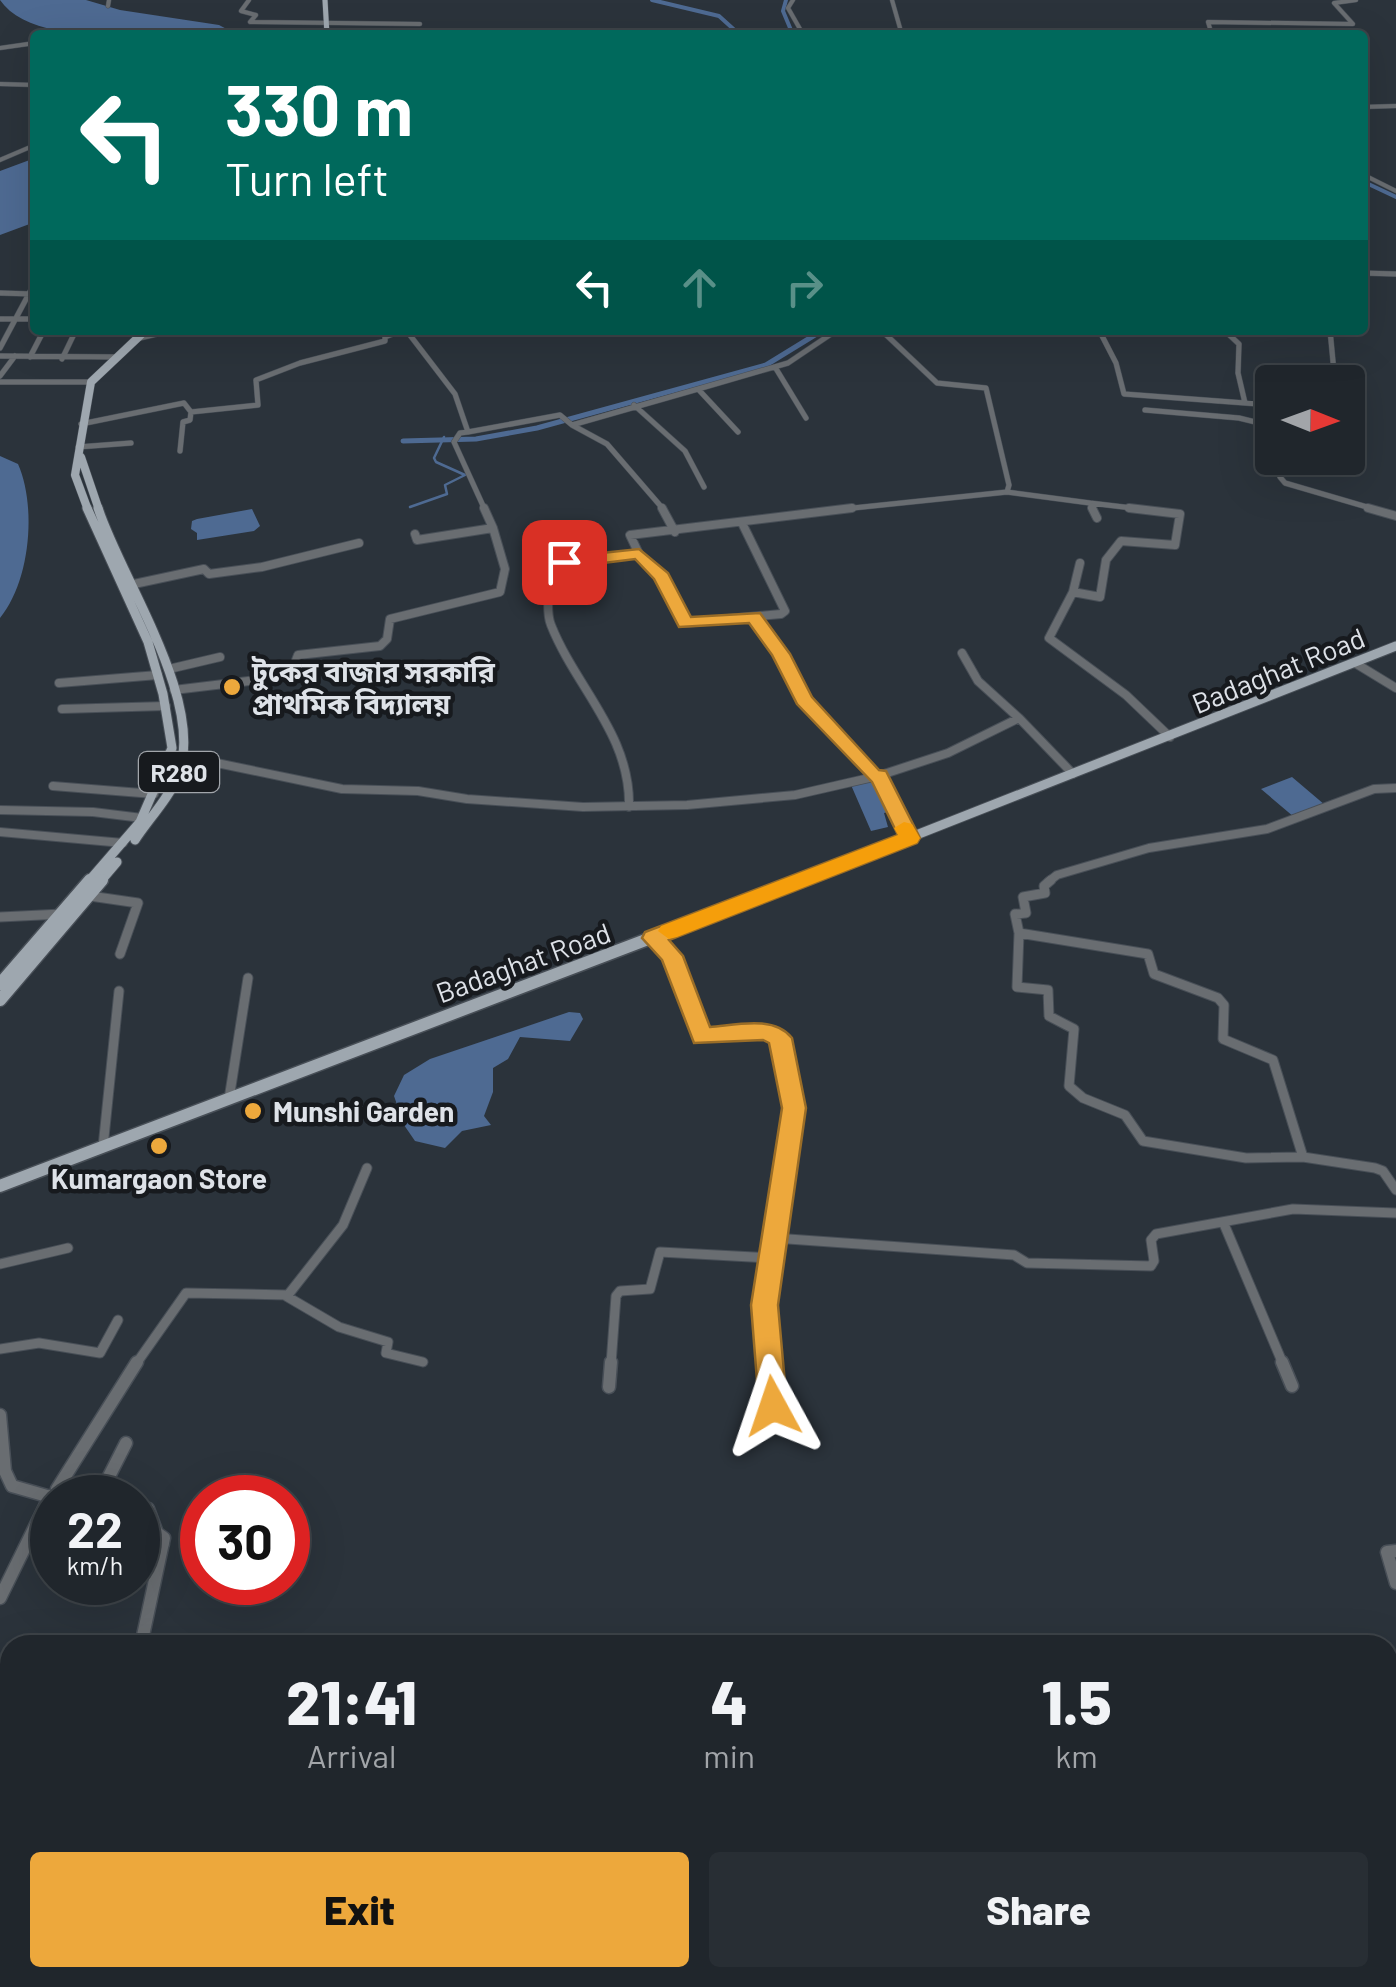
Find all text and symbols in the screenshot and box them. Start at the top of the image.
text: 330 m [225,66,413,150]
icon: left [60,70,190,200]
text: Turn left [225,151,389,205]
icon: left [567,260,622,315]
icon: ahead [672,260,727,315]
icon: right [777,260,832,315]
north arrow [1255,365,1365,475]
map controls [1255,365,1365,475]
pin [522,520,607,605]
icon: arrive [537,535,592,590]
street label: Badaghat Road [1187,620,1369,720]
place label: টুকের বাজার সরকারি প্রাথমিক বিদ্যালয় [251,654,496,720]
marker: টুকের বাজার সরকারি প্রাথমিক বিদ্যালয় [221,676,243,698]
road number: R280 [139,752,219,792]
street label: Badaghat Road [431,915,615,1009]
place label: Munshi Garden [273,1094,454,1128]
marker: Munshi Garden [242,1100,264,1122]
marker: Kumargaon Store [148,1135,170,1157]
place label: Kumargaon Store [51,1161,267,1195]
position arrow [721,1354,825,1458]
speed limit sign: 30 [180,1475,310,1605]
text: 22 [67,1498,123,1558]
text: km/h [67,1550,123,1580]
text: 21:41 [286,1665,417,1737]
text: 4 [710,1665,748,1737]
text: 1.5 [1041,1665,1112,1737]
text: Arrival [307,1736,396,1774]
text: min [703,1736,755,1774]
text: km [1055,1736,1098,1774]
button: Exit [30,1852,689,1967]
button: Share [709,1852,1368,1967]

